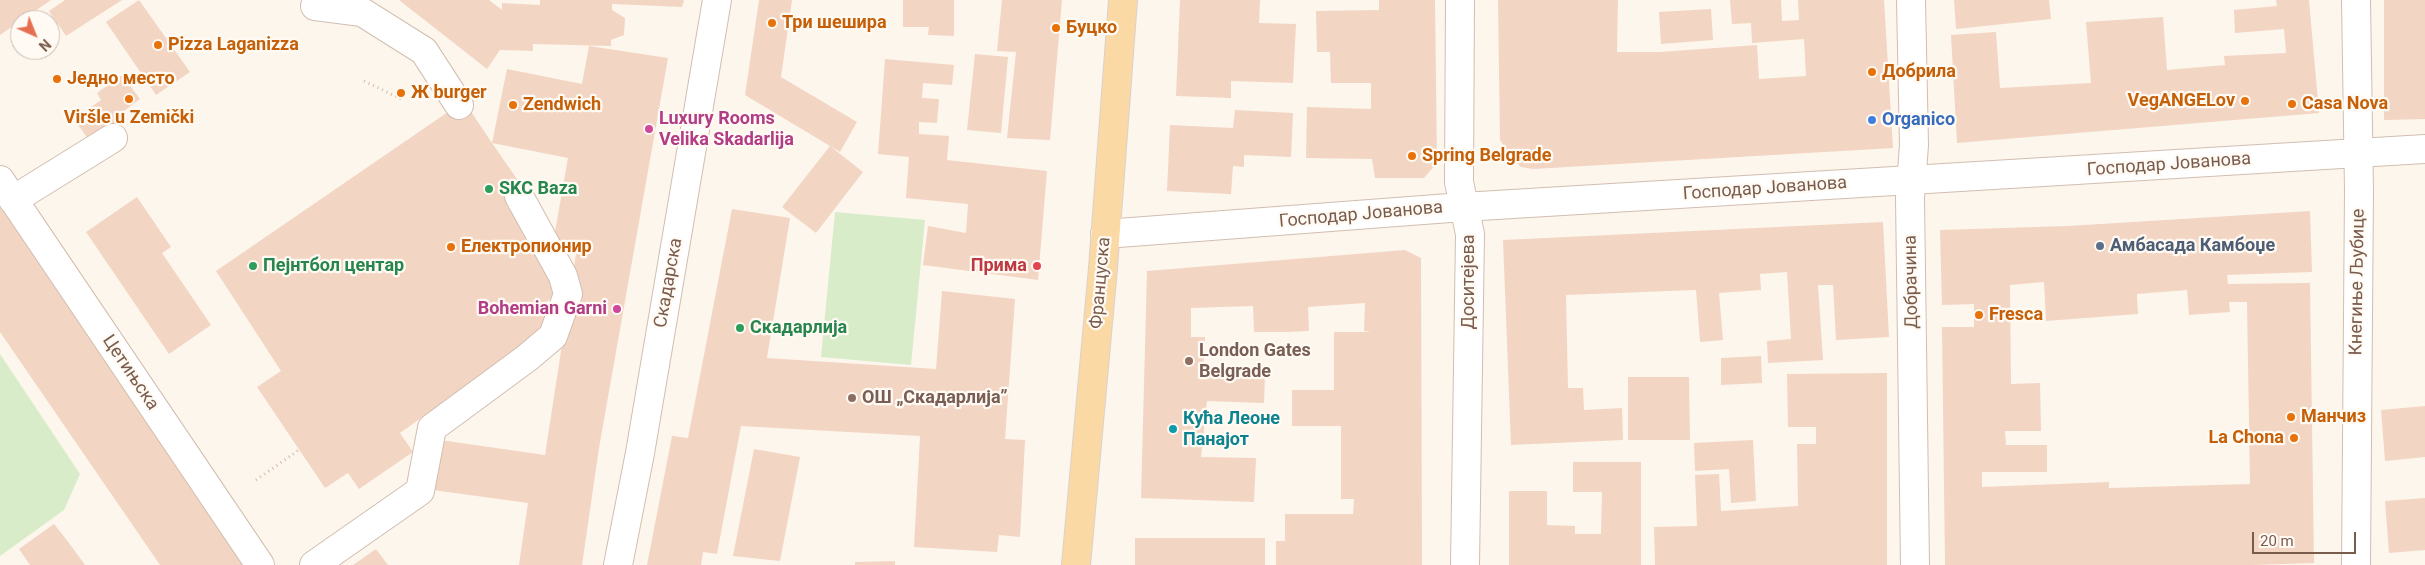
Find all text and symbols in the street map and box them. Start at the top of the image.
north arrow [10,10,60,60]
place label: Три шешира [782,12,887,34]
marker: Три шешира [766,17,778,29]
place label: Буцко [1066,17,1117,39]
marker: Буцко [1050,22,1062,34]
place label: Pizza Laganizza [168,34,299,56]
text: N [36,36,54,54]
marker: Pizza Laganizza [152,39,164,51]
place label: Добрила [1882,61,1956,83]
marker: Добрила [1866,66,1878,78]
place label: Једно место [67,68,175,90]
marker: Једно место [51,73,63,85]
place label: Ж burger [411,82,487,104]
marker: Ж burger [395,87,407,99]
place label: VegANGELov [2128,90,2235,112]
marker: Viršle u Zemički [123,93,135,105]
place label: Casa Nova [2302,93,2388,115]
place label: Zendwich [523,94,601,116]
marker: VegANGELov [2239,95,2251,107]
marker: Casa Nova [2286,98,2298,110]
marker: Zendwich [507,99,519,111]
place label: Viršle u Zemički [64,107,194,129]
place label: Luxury Rooms Velika Skadarlija [659,108,794,150]
place label: Organico [1882,109,1955,131]
marker: Organico [1866,114,1878,126]
marker: Luxury Rooms Velika Skadarlija [643,123,655,135]
place label: Spring Belgrade [1422,145,1551,167]
street label: Господар Јованова [2086,148,2252,182]
marker: Spring Belgrade [1406,150,1418,162]
street label: Господар Јованова [1682,172,1848,206]
place label: SKC Baza [499,178,577,200]
marker: SKC Baza [483,183,495,195]
street label: Господар Јованова [1278,197,1444,233]
street label: Кнегиње Љубице [2346,208,2370,356]
street label: Доситејева [1458,234,1480,330]
street label: Добрачина [1900,235,1924,329]
place label: Амбасада Камбоџе [2110,235,2275,257]
place label: Електропионир [461,236,592,258]
street label: Скадарска [650,236,688,330]
street label: Француска [1086,236,1116,330]
marker: Амбасада Камбоџе [2094,240,2106,252]
marker: Електропионир [445,241,457,253]
place label: Пејнтбол центар [263,255,404,277]
place label: Прима [971,255,1027,277]
marker: Пејнтбол центар [247,260,259,272]
marker: Прима [1031,260,1043,272]
place label: Bohemian Garni [478,298,607,320]
marker: Bohemian Garni [611,303,623,315]
place label: Fresca [1989,304,2043,326]
marker: Fresca [1973,309,1985,321]
place label: Скадарлија [750,317,847,339]
marker: Скадарлија [734,322,746,334]
street label: Цетињска [97,331,163,415]
place label: London Gates Belgrade [1199,340,1311,382]
marker: London Gates Belgrade [1183,355,1195,367]
place label: ОШ „Скадарлија” [862,387,1008,409]
marker: ОШ „Скадарлија” [846,392,858,404]
place label: Манчиз [2301,406,2366,428]
place label: Кућа Леоне Панајот [1183,408,1280,450]
marker: Манчиз [2285,411,2297,423]
marker: Кућа Леоне Панајот [1167,423,1179,435]
place label: La Chona [2208,427,2284,449]
marker: La Chona [2288,432,2300,444]
scale bar [2255,522,2359,554]
text: 20 m [2260,532,2294,550]

